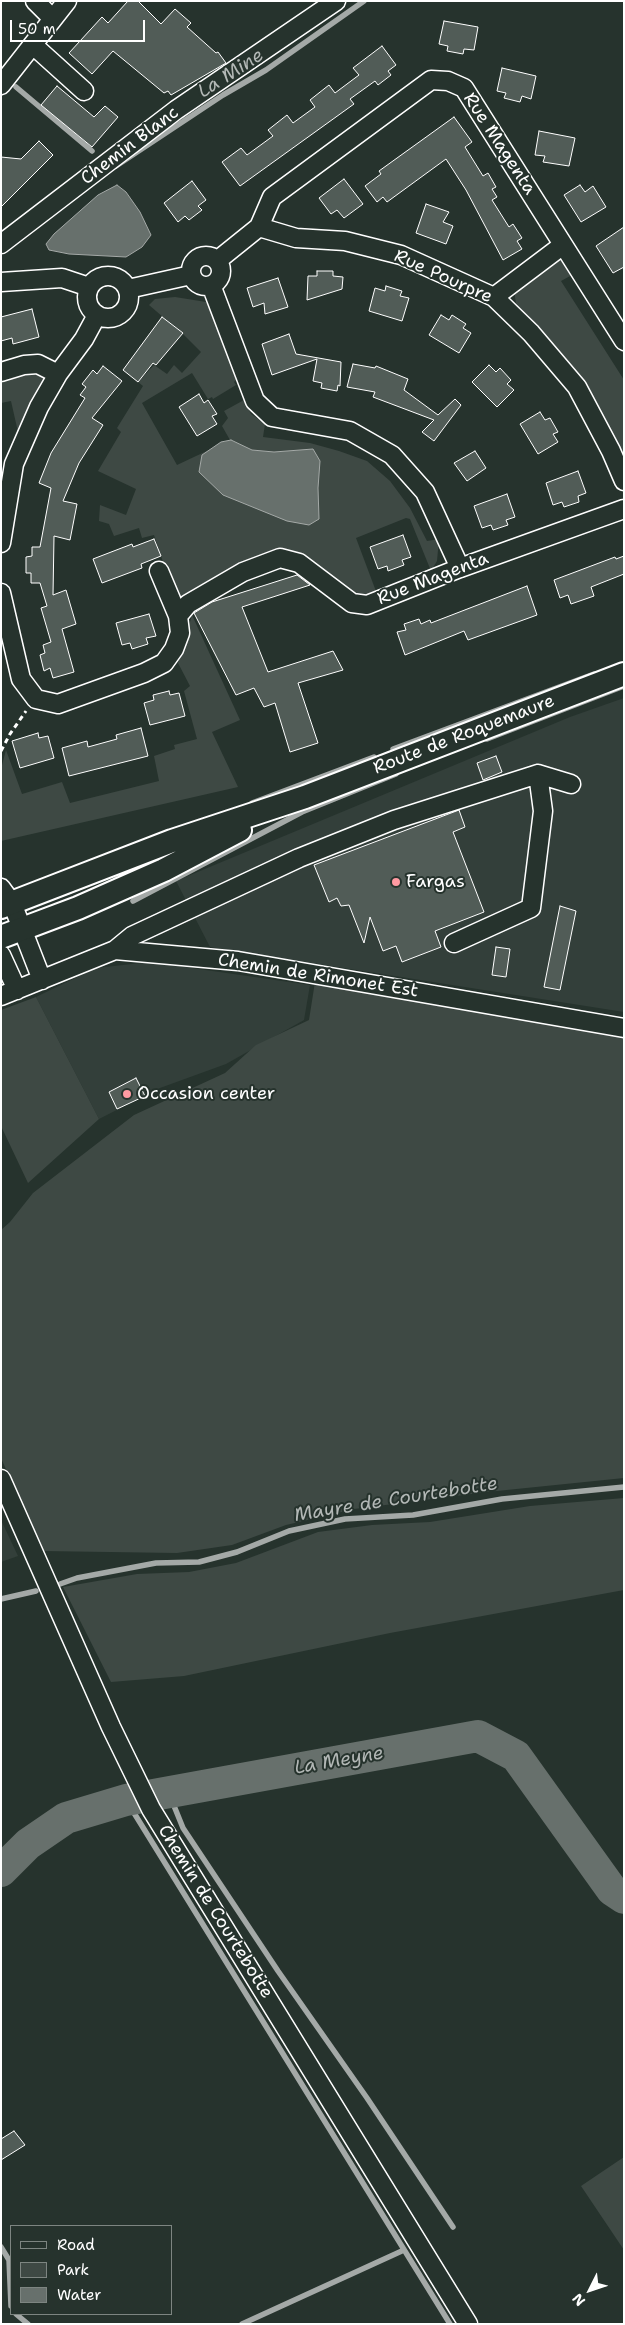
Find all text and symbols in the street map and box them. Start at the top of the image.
scale bar [12,10,148,42]
text: 50 m [18,19,56,39]
water label: La Mine [194,44,268,104]
street label: Rue Magenta [458,89,540,199]
street label: Chemin Blanc [77,102,183,190]
street label: Rue Pourpre [390,246,496,308]
street label: Rue Magenta [374,548,492,610]
street label: Route de Roquemaure [370,690,558,780]
place label: Fargas [406,871,465,893]
marker: Fargas [390,876,402,888]
street label: Chemin de Rimonet Est [216,949,420,1003]
place label: Occasion center [137,1083,275,1105]
marker: Occasion center [121,1088,133,1100]
water label: Mayre de Courtebotte [293,1473,499,1527]
water label: La Meyne [293,1742,385,1780]
street label: Chemin de Courtebotte [153,1821,277,2003]
legend [10,2225,172,2315]
text: Road [57,2235,95,2255]
text: Park [57,2260,89,2280]
north arrow [565,2265,615,2315]
text: Water [57,2285,101,2305]
text: N [568,2290,589,2310]

